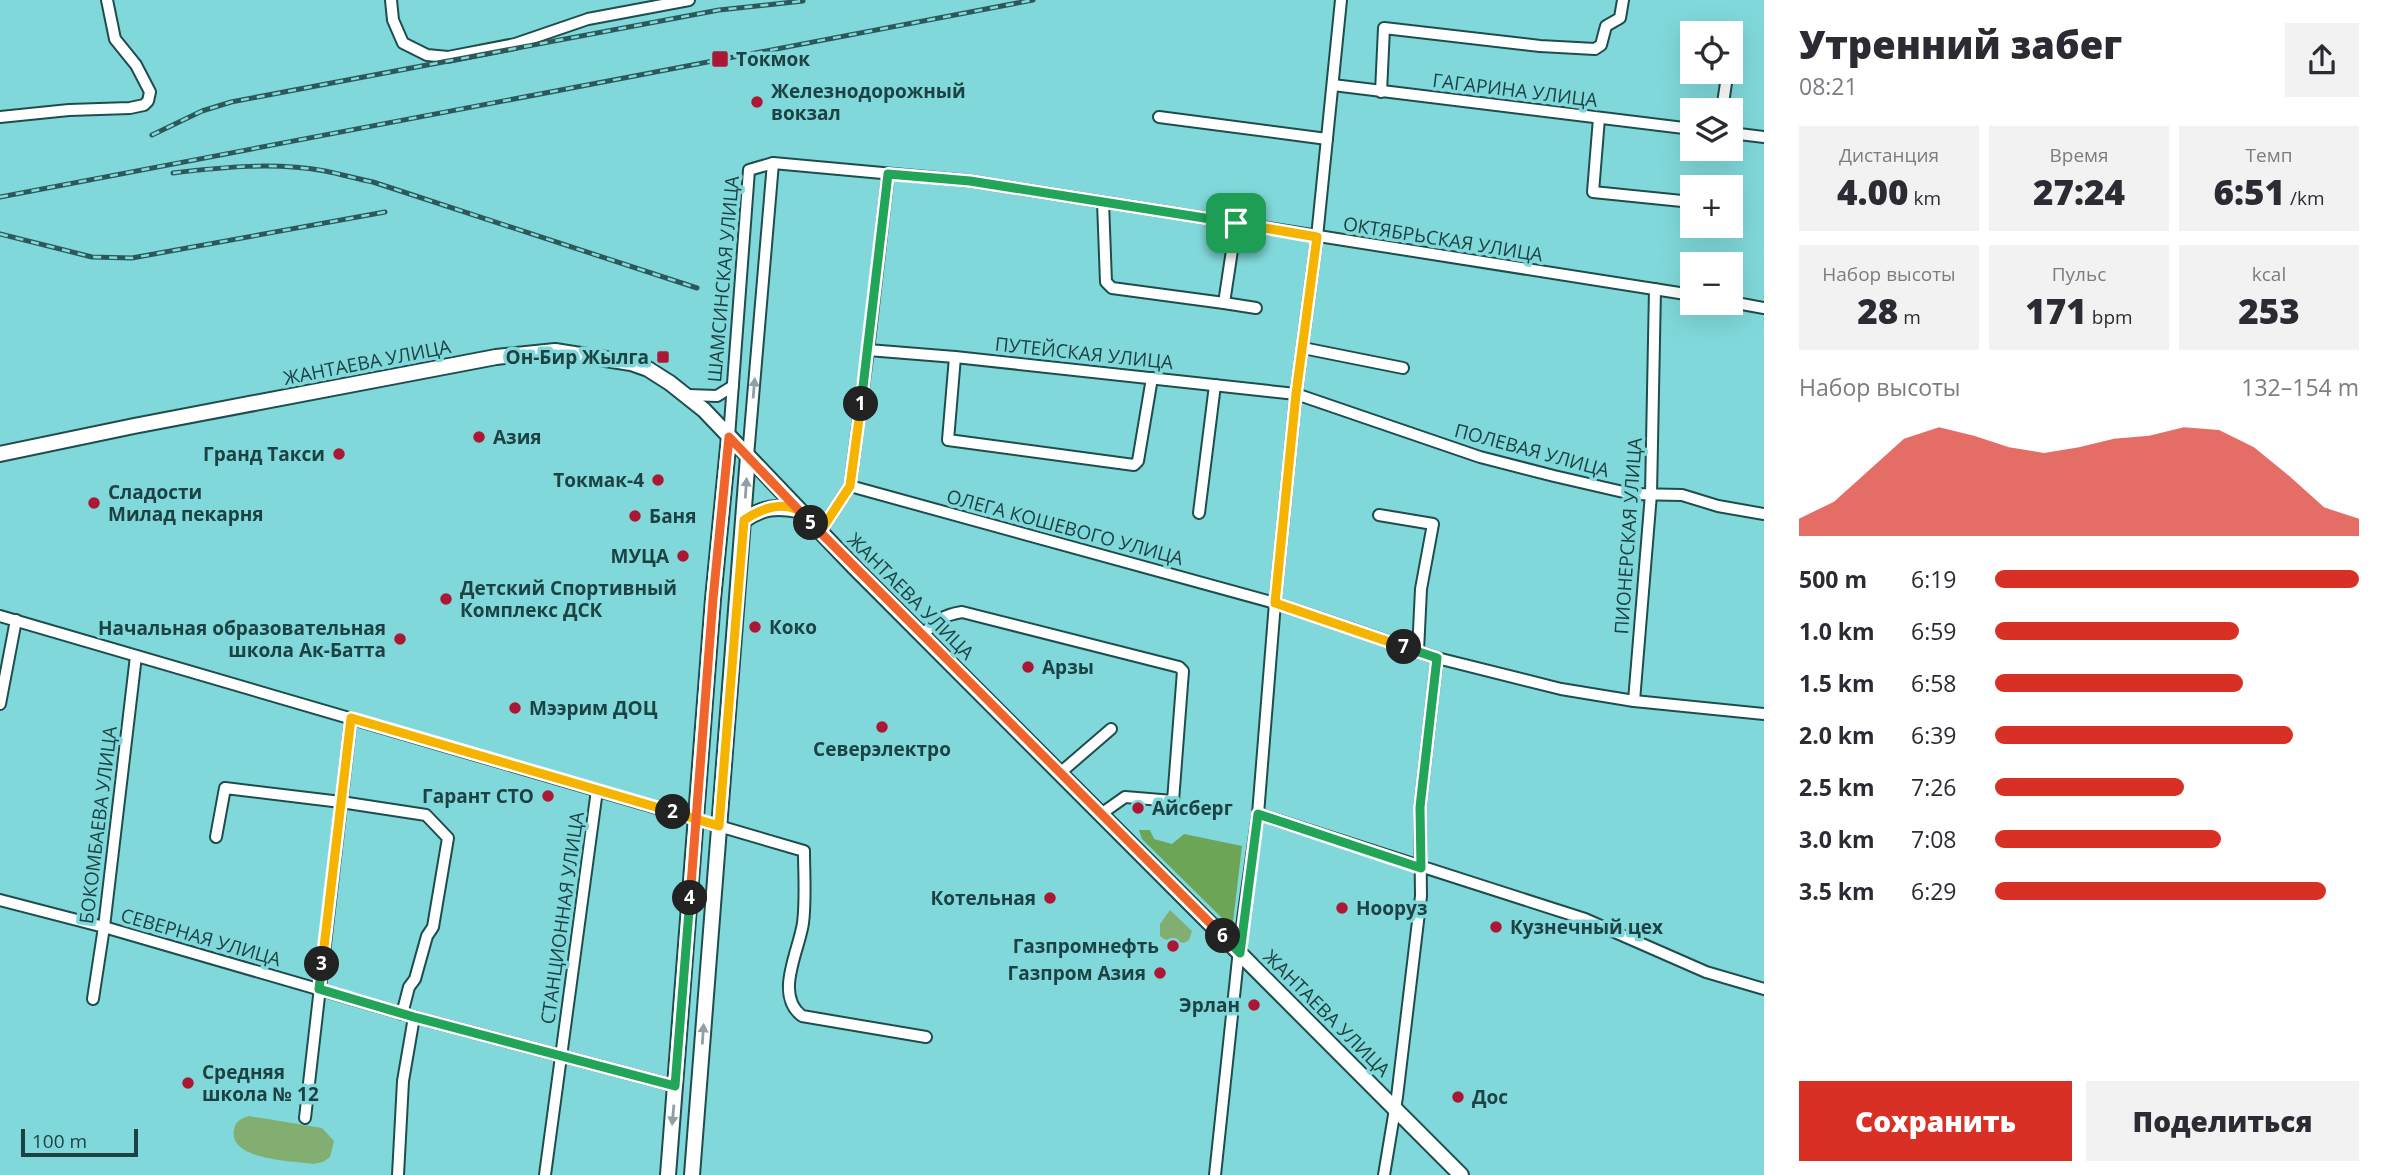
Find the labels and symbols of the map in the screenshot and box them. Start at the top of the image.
place label: Токмок [736,46,810,72]
marker: Токмок [710,49,730,69]
street label: ГАГАРИНА УЛИЦА [1431,67,1599,113]
place label: Железнодорожный вокзал [771,78,966,126]
marker: Железнодорожный вокзал [749,94,765,110]
street label: ШАМСИНСКАЯ УЛИЦА [701,175,745,383]
pin [1206,193,1266,253]
street label: ОКТЯБРЬСКАЯ УЛИЦА [1341,210,1545,268]
street label: ПУТЕЙСКАЯ УЛИЦА [994,331,1174,375]
street label: ЖАНТАЕВА УЛИЦА [281,333,453,391]
place label: Он-Бир Жылга [506,344,649,370]
marker: Он-Бир Жылга [655,349,671,365]
one-way arrow [749,377,760,399]
pin: 1 [844,386,878,422]
street label: ПОЛЕВАЯ УЛИЦА [1452,417,1612,483]
place label: Азия [493,424,542,450]
marker: Азия [471,429,487,445]
street label: ПИОНЕРСКАЯ УЛИЦА [1608,437,1648,635]
place label: Гранд Такси [203,441,325,467]
marker: Гранд Такси [331,446,347,462]
place label: Токмак-4 [553,467,644,493]
marker: Токмак-4 [650,472,666,488]
one-way arrow [741,477,752,499]
place label: Сладости Милад пекарня [108,479,264,527]
street label: ОЛЕГА КОШЕВОГО УЛИЦА [944,483,1186,571]
marker: Сладости Милад пекарня [86,495,102,511]
place label: Баня [649,503,696,529]
pin: 5 [794,505,828,540]
marker: Баня [627,508,643,524]
street label: ЖАНТАЕВА УЛИЦА [842,527,980,665]
place label: МУЦА [611,543,670,569]
marker: МУЦА [675,548,691,564]
place label: Детский Спортивный Комплекс ДСК [460,575,677,623]
marker: Детский Спортивный Комплекс ДСК [438,591,454,607]
place label: Коко [769,614,817,640]
place label: Начальная образовательная школа Ак-Батта [98,615,386,663]
marker: Коко [747,619,763,635]
pin: 7 [1386,630,1422,664]
marker: Начальная образовательная школа Ак-Батта [392,631,408,647]
place label: Арзы [1042,654,1094,680]
marker: Арзы [1020,659,1036,675]
place label: Мээрим ДОЦ [529,695,658,721]
marker: Мээрим ДОЦ [507,700,523,716]
marker: Северэлектро [874,719,890,735]
street label: БОКОМБАЕВА УЛИЦА [73,725,123,925]
place label: Северэлектро [813,736,951,762]
place label: Гарант СТО [422,783,534,809]
marker: Гарант СТО [540,788,556,804]
pin: 2 [656,794,690,830]
place label: Айсберг [1152,795,1233,821]
marker: Айсберг [1130,800,1146,816]
street label: СТАНЦИОННАЯ УЛИЦА [534,810,590,1026]
pin: 4 [672,880,708,916]
place label: Котельная [930,885,1036,911]
marker: Котельная [1042,890,1058,906]
place label: Нооруз [1356,895,1427,921]
marker: Нооруз [1334,900,1350,916]
street label: СЕВЕРНАЯ УЛИЦА [118,902,284,972]
place label: Кузнечный цех [1510,914,1663,940]
pin: 6 [1206,918,1240,954]
marker: Кузнечный цех [1488,919,1504,935]
place label: Газпромнефть [1013,933,1159,959]
marker: Газпромнефть [1165,938,1181,954]
street label: ЖАНТАЕВА УЛИЦА [1258,944,1396,1082]
pin: 3 [304,946,340,982]
place label: Газпром Азия [1008,960,1146,986]
marker: Газпром Азия [1152,965,1168,981]
place label: Эрлан [1179,992,1240,1018]
marker: Эрлан [1246,997,1262,1013]
one-way arrow [698,1022,709,1044]
place label: Средняя школа № 12 [202,1059,319,1107]
marker: Средняя школа № 12 [180,1075,196,1091]
place label: Дос [1472,1084,1508,1110]
marker: Дос [1450,1089,1466,1105]
one-way arrow [667,1104,678,1126]
scale bar [21,1126,138,1158]

